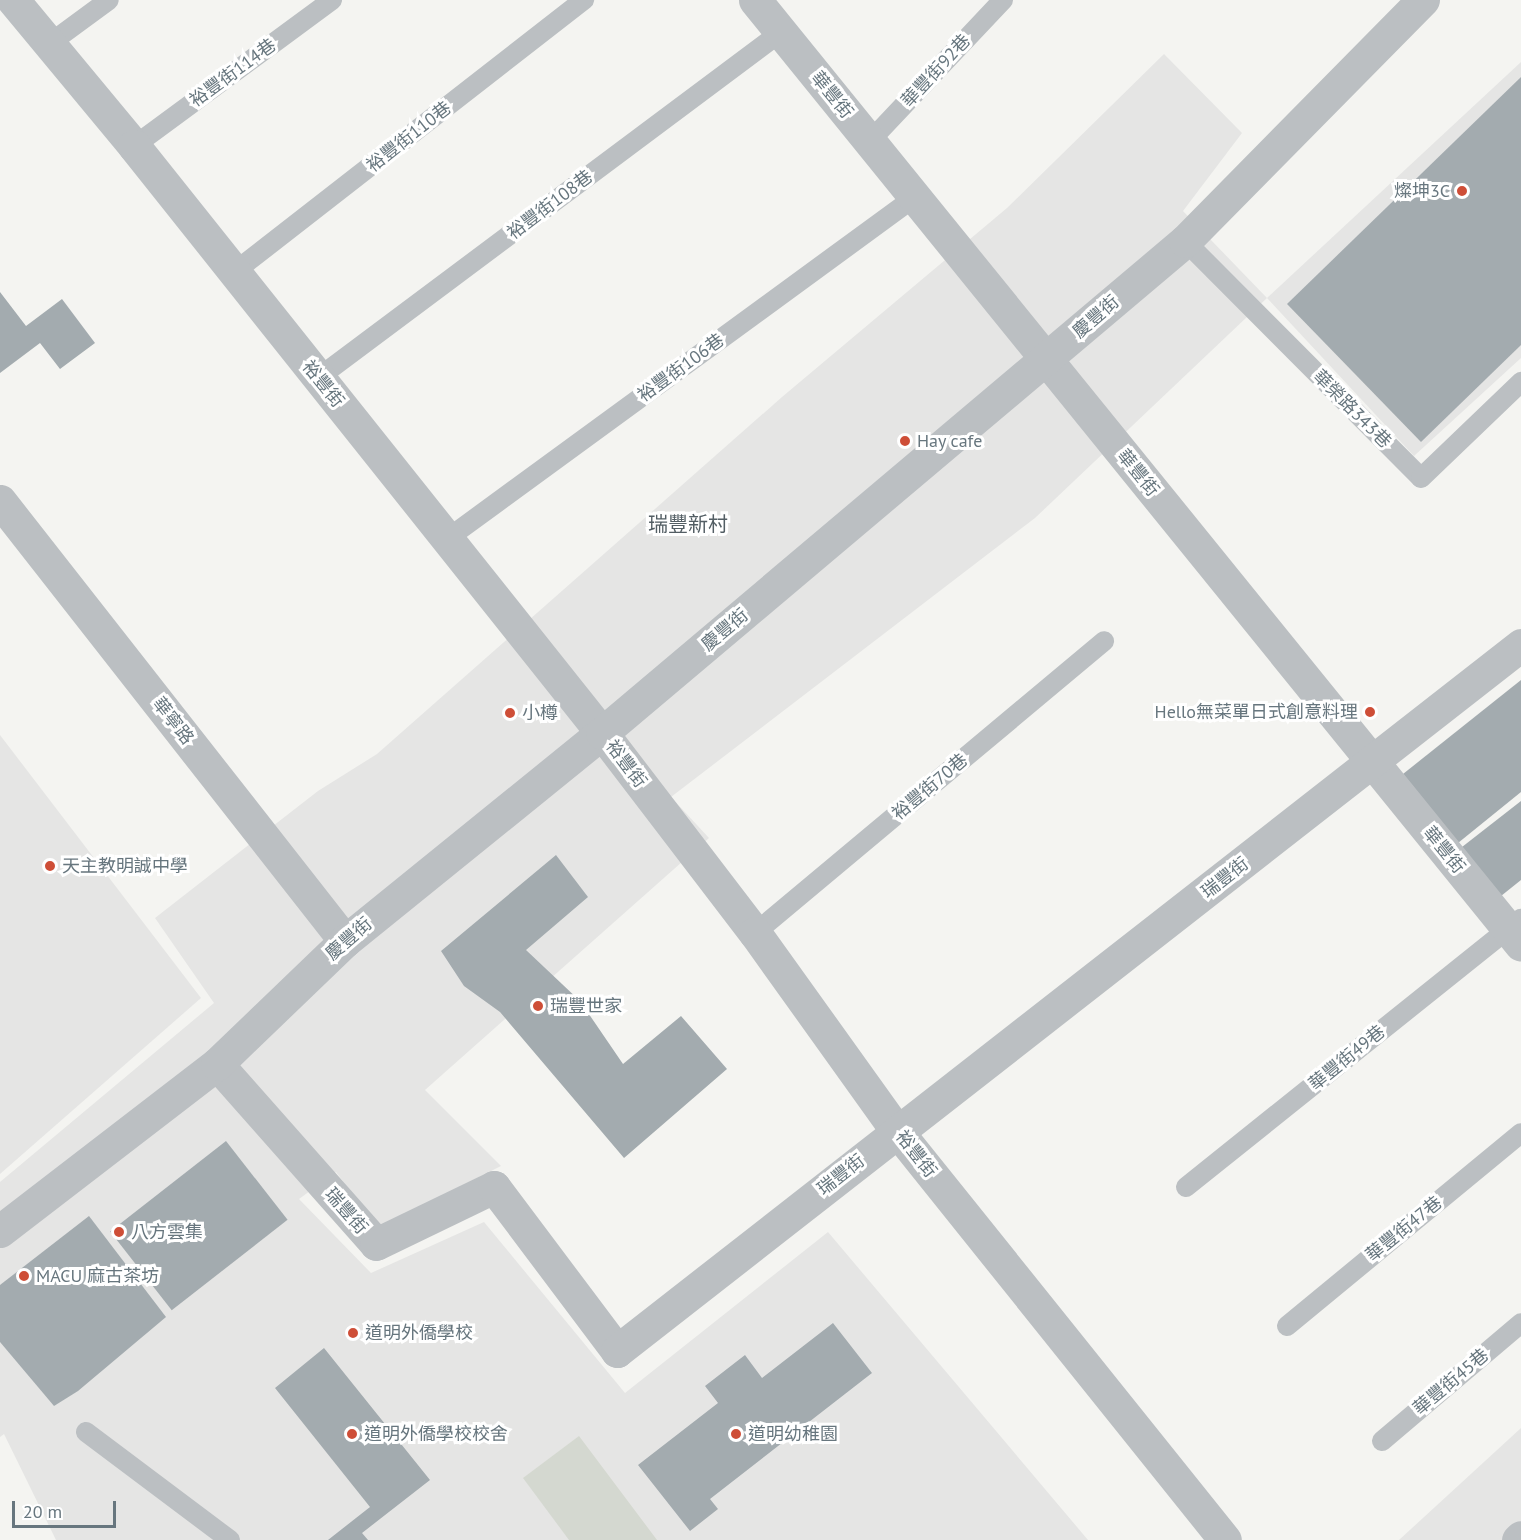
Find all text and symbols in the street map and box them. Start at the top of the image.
street label: 華豐街92巷 [897,30,975,112]
street label: 裕豐街114巷 [186,34,280,112]
street label: 華豐街 [807,67,857,123]
street label: 裕豐街110巷 [362,97,456,177]
street label: 裕豐街108巷 [503,166,597,244]
place label: 燦坤3C [1394,180,1450,202]
marker: 燦坤3C [1455,184,1469,198]
street label: 慶豐街 [1069,291,1123,343]
street label: 裕豐街106巷 [634,329,728,407]
street label: 裕豐街 [298,356,348,412]
street label: 華榮路343巷 [1309,366,1395,452]
place label: Hay cafe [917,430,983,452]
marker: Hay cafe [898,434,912,448]
street label: 華豐街 [1113,445,1163,501]
district label: 瑞豐新村 [648,512,728,536]
street label: 慶豐街 [697,604,753,656]
street label: 華寧路 [148,693,198,749]
place label: Hello無菜單日式創意料理 [1155,701,1358,723]
place label: 小樽 [522,702,558,724]
marker: Hello無菜單日式創意料理 [1363,705,1377,719]
marker: 小樽 [503,706,517,720]
street label: 裕豐街 [601,736,651,792]
street label: 裕豐街70巷 [888,749,972,825]
street label: 華豐街 [1419,822,1469,878]
street label: 瑞豐街 [1197,853,1253,903]
place label: 天主教明誠中學 [62,855,188,877]
marker: 天主教明誠中學 [43,859,57,873]
street label: 慶豐街 [322,913,376,965]
place label: 瑞豐世家 [550,995,622,1017]
marker: 瑞豐世家 [531,999,545,1013]
street label: 華豐街49巷 [1305,1021,1389,1095]
street label: 裕豐街 [891,1126,941,1182]
street label: 瑞豐街 [813,1150,869,1200]
street label: 瑞豐街 [320,1184,372,1238]
street label: 華豐街47巷 [1362,1192,1446,1266]
place label: 八方雲集 [131,1221,203,1243]
marker: 八方雲集 [112,1225,126,1239]
place label: MACU 麻古茶坊 [36,1265,159,1287]
marker: MACU 麻古茶坊 [17,1269,31,1283]
place label: 道明外僑學校 [365,1322,473,1344]
marker: 道明外僑學校 [346,1326,360,1340]
street label: 華豐街45巷 [1409,1344,1493,1420]
place label: 道明外僑學校校舍 [364,1423,508,1445]
place label: 道明幼稚園 [748,1423,838,1445]
marker: 道明外僑學校校舍 [345,1427,359,1441]
marker: 道明幼稚園 [729,1427,743,1441]
scale bar [15,1489,118,1527]
text: 20 m [23,1500,62,1523]

